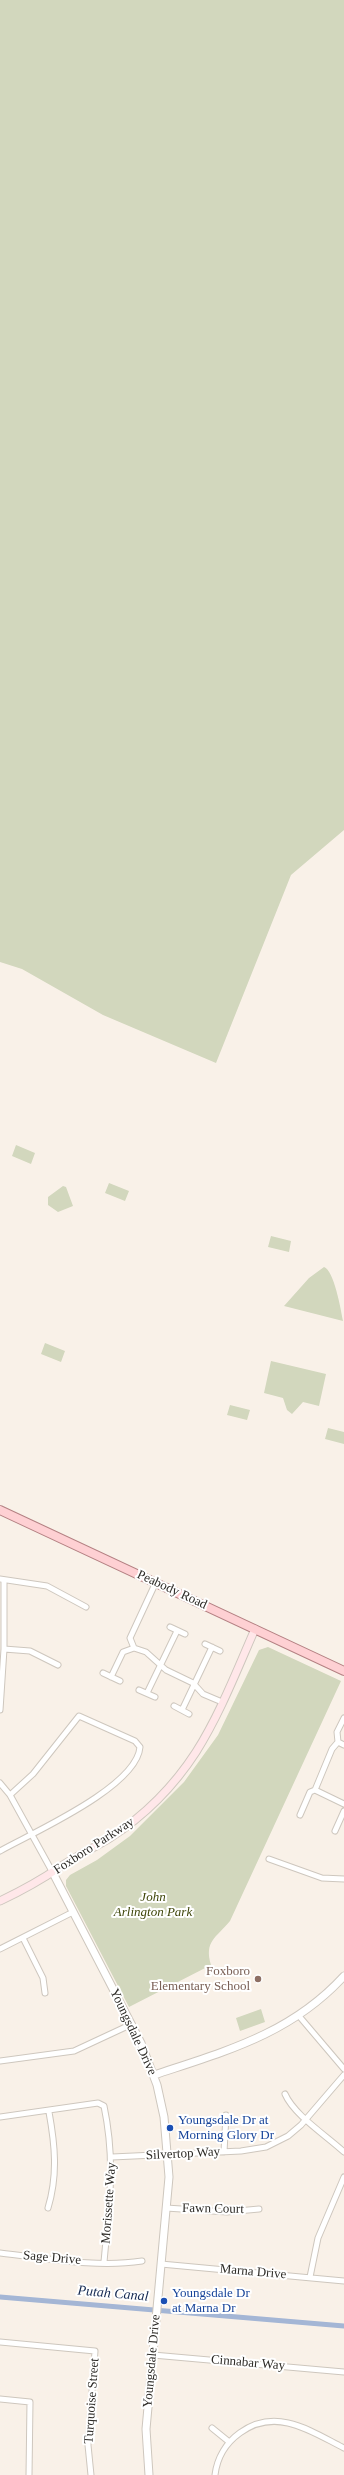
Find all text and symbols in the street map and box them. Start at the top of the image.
street label: Peabody Road [135,1567,209,1613]
street label: Foxboro Parkway [51,1814,137,1878]
park label: John Arlington Park [114,1890,192,1921]
place label: Foxboro Elementary School [151,1964,250,1995]
marker: Foxboro Elementary School [253,1974,263,1984]
street label: Youngsdale Drive [106,1986,160,2078]
place label: Youngsdale Dr at Morning Glory Dr [178,2113,274,2144]
marker: Youngsdale Dr at Morning Glory Dr [165,2123,175,2133]
street label: Silvertop Way [145,2144,221,2164]
street label: Morissette Way [98,2162,120,2244]
street label: Fawn Court [182,2201,244,2217]
street label: Sage Drive [22,2248,82,2268]
street label: Marna Drive [219,2261,287,2283]
water label: Putah Canal [77,2283,149,2305]
place label: Youngsdale Dr at Marna Dr [172,2286,250,2317]
marker: Youngsdale Dr at Marna Dr [159,2296,169,2306]
street label: Youngsdale Drive [140,2314,164,2408]
street label: Cinnabar Way [210,2352,286,2374]
street label: Turquoise Street [81,2358,103,2444]

